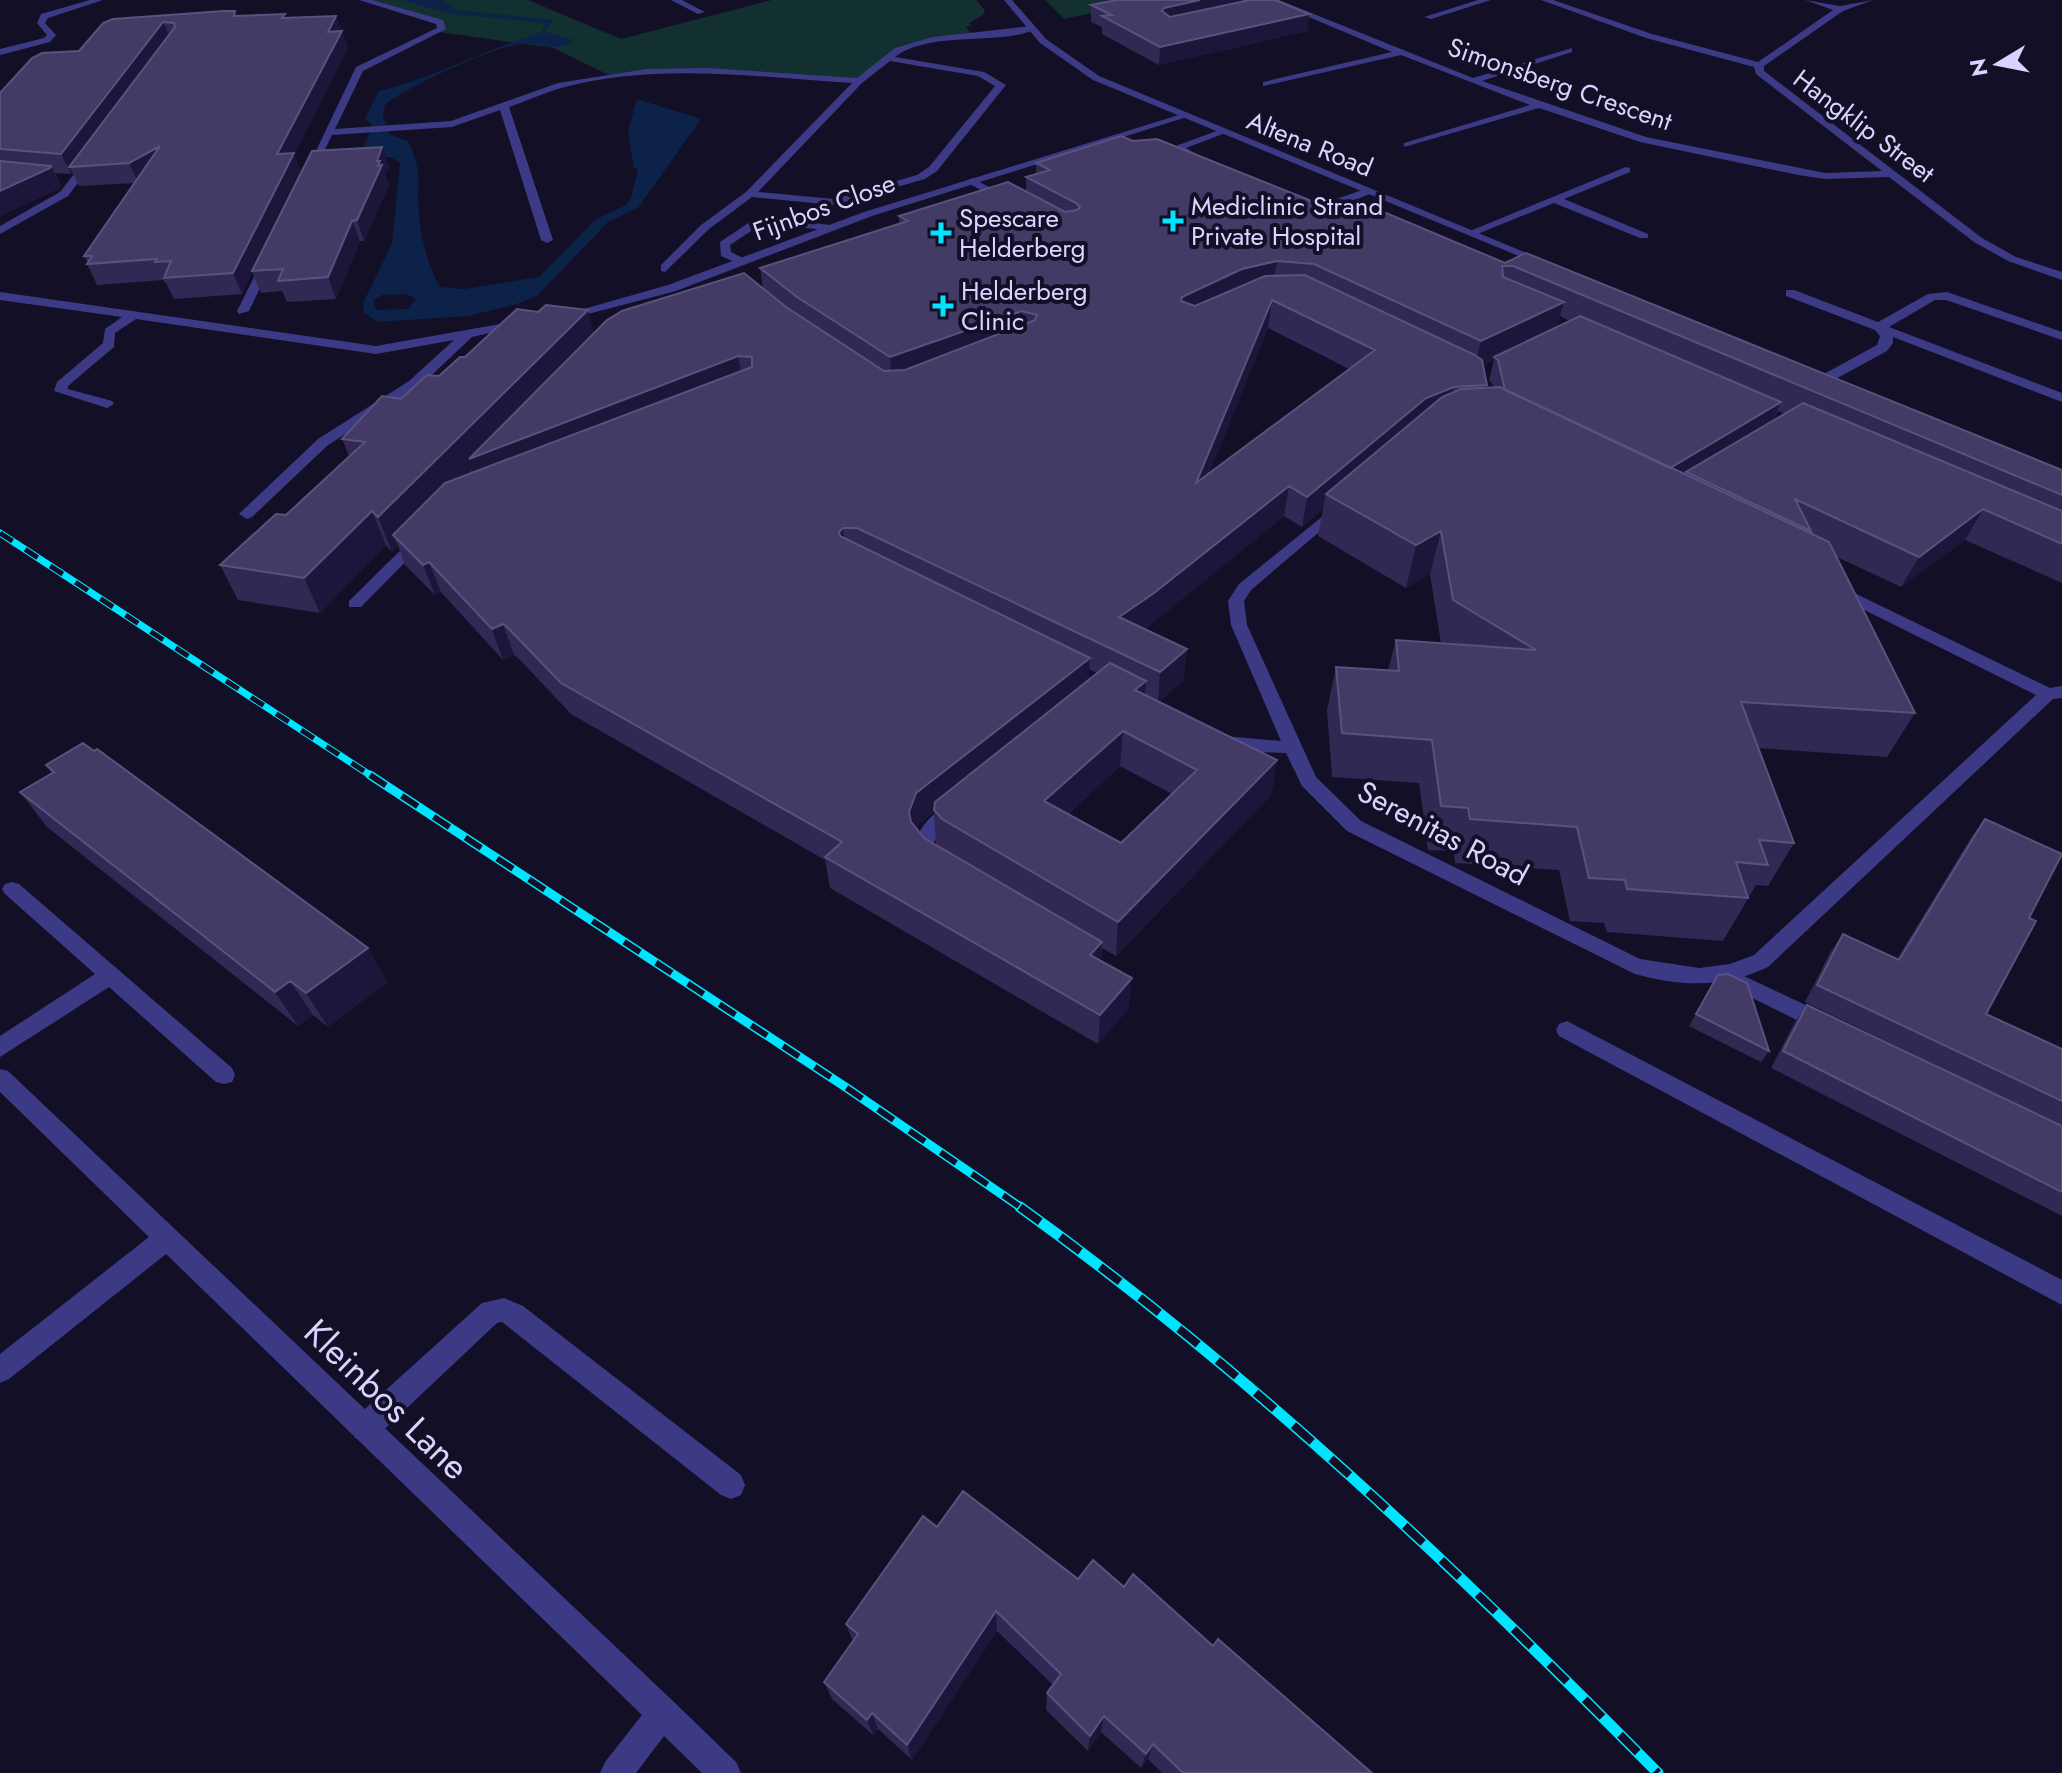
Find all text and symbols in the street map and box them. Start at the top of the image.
north arrow [1958,24,2038,104]
street label: Simonsberg Crescent [1443,28,1678,140]
text: N [1961,56,1996,79]
street label: Hangklip Street [1785,60,1943,192]
street label: Altena Road [1241,102,1379,186]
street label: Fijnbos Close [747,164,901,250]
place label: Mediclinic Strand Private Hospital [1191,187,1383,255]
place label: Spescare Helderberg [959,199,1086,267]
marker: Mediclinic Strand Private Hospital [1162,210,1184,232]
marker: Spescare Helderberg [930,222,952,244]
place label: Helderberg Clinic [961,272,1088,340]
marker: Helderberg Clinic [932,295,954,317]
street label: Serenitas Road [1350,770,1536,896]
street label: Kleinbos Lane [293,1307,481,1491]

